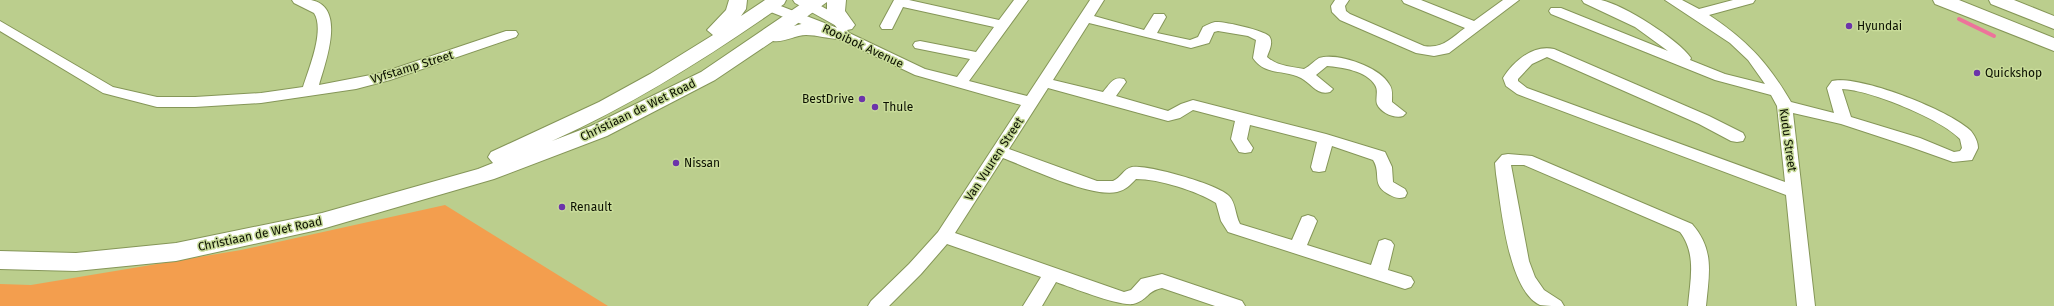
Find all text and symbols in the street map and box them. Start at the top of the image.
place label: Hyundai [1857,19,1902,33]
street label: Rooibok Avenue [820,21,906,71]
marker: Hyundai [1844,21,1854,31]
street label: Vyfstamp Street [369,48,456,86]
place label: Quickshop [1985,66,2042,80]
marker: Quickshop [1972,68,1982,78]
street label: Christiaan de Wet Road [578,76,698,144]
place label: BestDrive [802,92,854,106]
marker: BestDrive [857,94,867,104]
place label: Thule [883,100,913,114]
marker: Thule [870,102,880,112]
street label: Kudu Street [1777,107,1799,173]
street label: Van Vuuren Street [962,114,1027,203]
place label: Nissan [684,156,720,170]
marker: Nissan [671,158,681,168]
place label: Renault [570,200,613,214]
marker: Renault [557,202,567,212]
street label: Christiaan de Wet Road [197,214,323,254]

